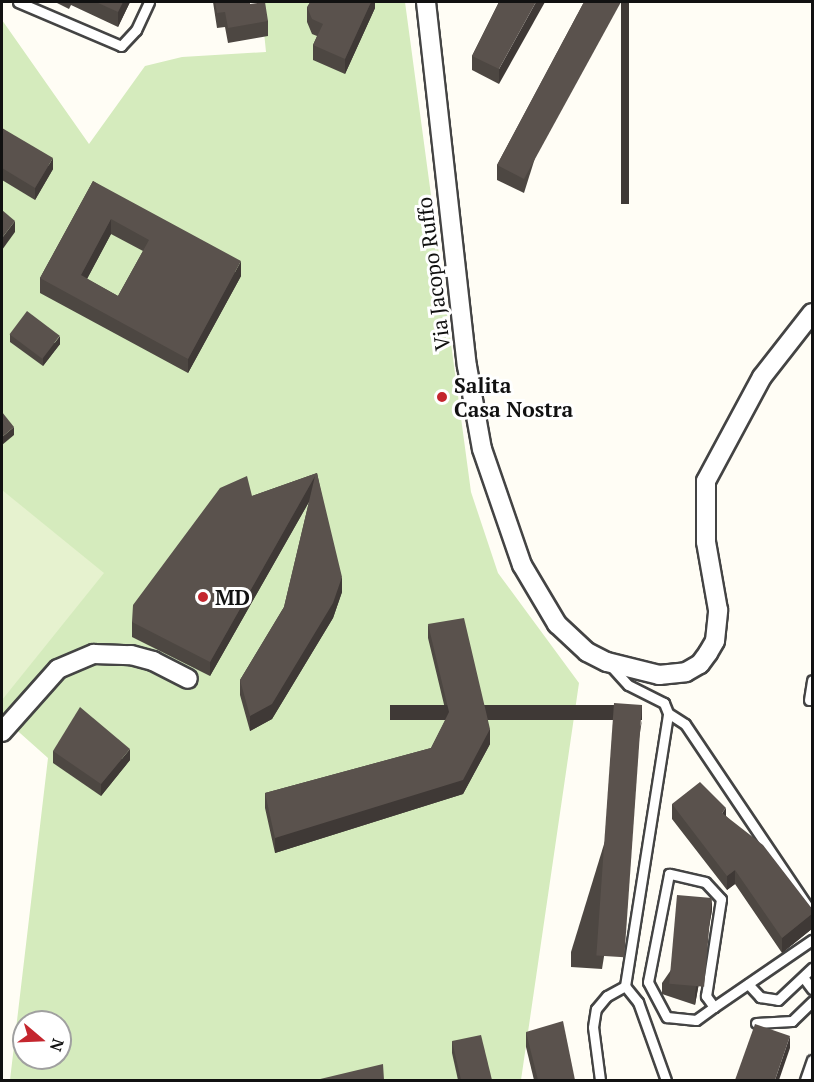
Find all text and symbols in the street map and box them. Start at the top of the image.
street label: Via Jacopo Ruffo [411,196,455,352]
place label: Salita Casa Nostra [454,372,573,422]
marker: Salita Casa Nostra [435,390,449,404]
place label: MD [215,584,250,610]
marker: MD [196,590,210,604]
north arrow [12,1010,72,1070]
text: N [45,1036,70,1055]

